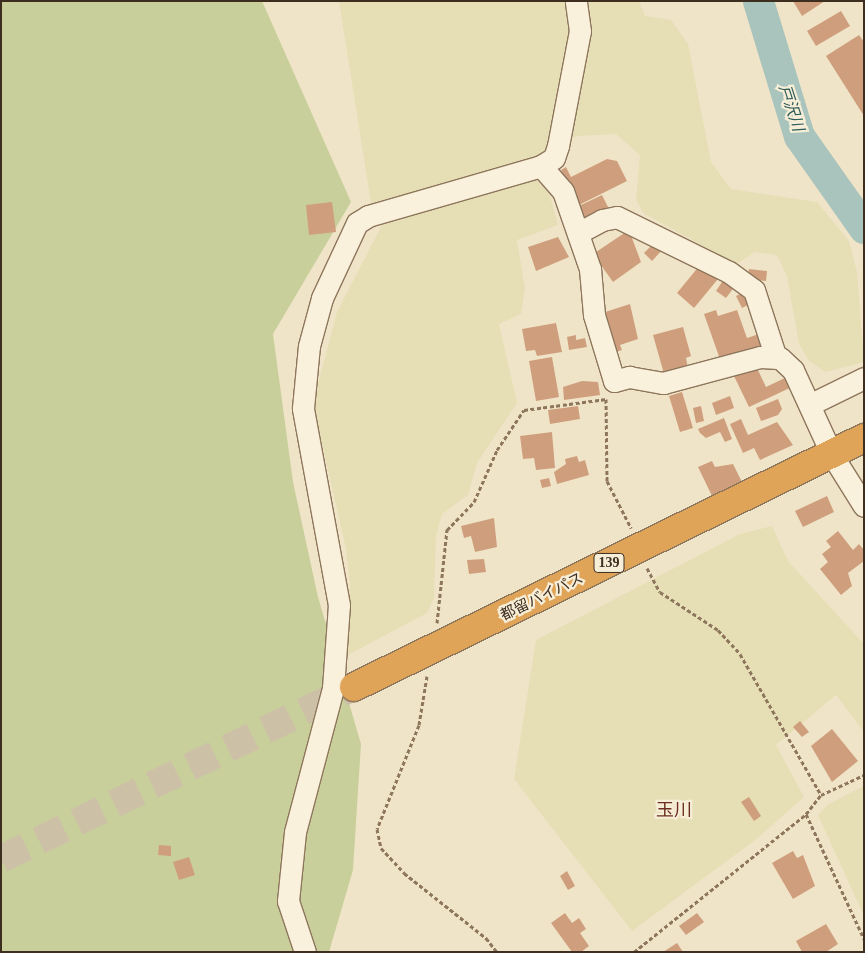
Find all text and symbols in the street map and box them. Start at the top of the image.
water label: 戸沢川 [774,82,808,134]
road number: 139 [593,552,625,574]
street label: 都留バイパス [498,569,586,625]
district label: 玉川 [656,799,692,821]

